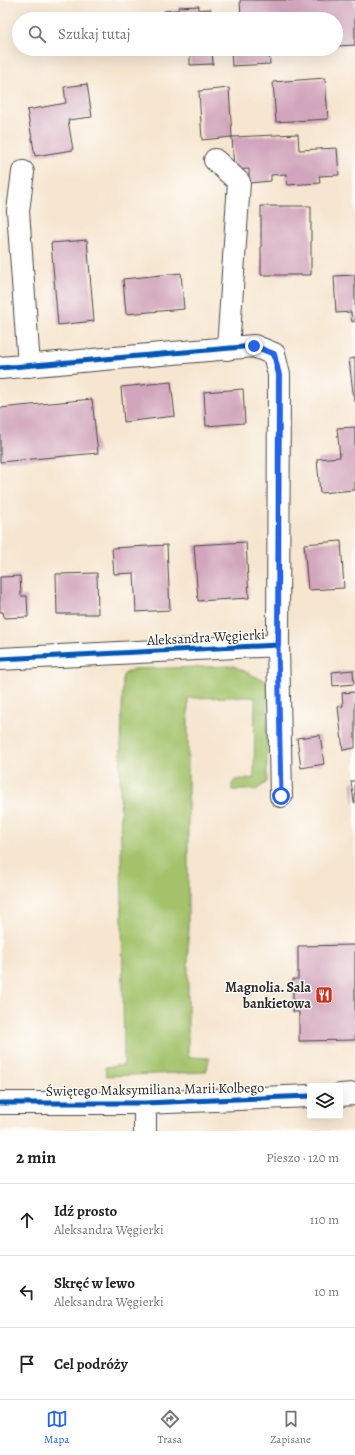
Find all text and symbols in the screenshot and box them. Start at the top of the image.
search box [12,12,343,56]
icon: search [26,23,48,45]
text: Szukaj tutaj [58,24,131,44]
route end [245,337,263,355]
street label: Aleksandra Węgierki [146,625,266,650]
route start [272,787,290,805]
place label: Magnolia. Sala bankietowa [225,978,311,1013]
restaurant icon: Magnolia. Sala bankietowa [314,985,334,1005]
street label: Świętego Maksymiliana Marii Kolbego [46,1078,264,1101]
map controls [307,1083,343,1119]
button: layers [307,1083,343,1119]
text: 2 min [16,1146,56,1169]
text: Pieszo · 120 m [266,1149,339,1166]
text: Idź prosto [54,1201,117,1221]
icon: ahead [16,1209,38,1231]
text: 110 m [310,1211,339,1228]
text: Aleksandra Węgierki [54,1221,164,1238]
text: Skręć w lewo [54,1273,135,1293]
icon: left [16,1281,38,1303]
text: 10 m [314,1283,339,1300]
text: Aleksandra Węgierki [54,1293,164,1310]
icon: arrive [16,1353,38,1375]
text: Cel podróży [54,1354,128,1374]
tab: Mapa [44,1408,69,1447]
tab: Trasa [158,1408,182,1447]
tab: Zapisane [270,1408,311,1447]

